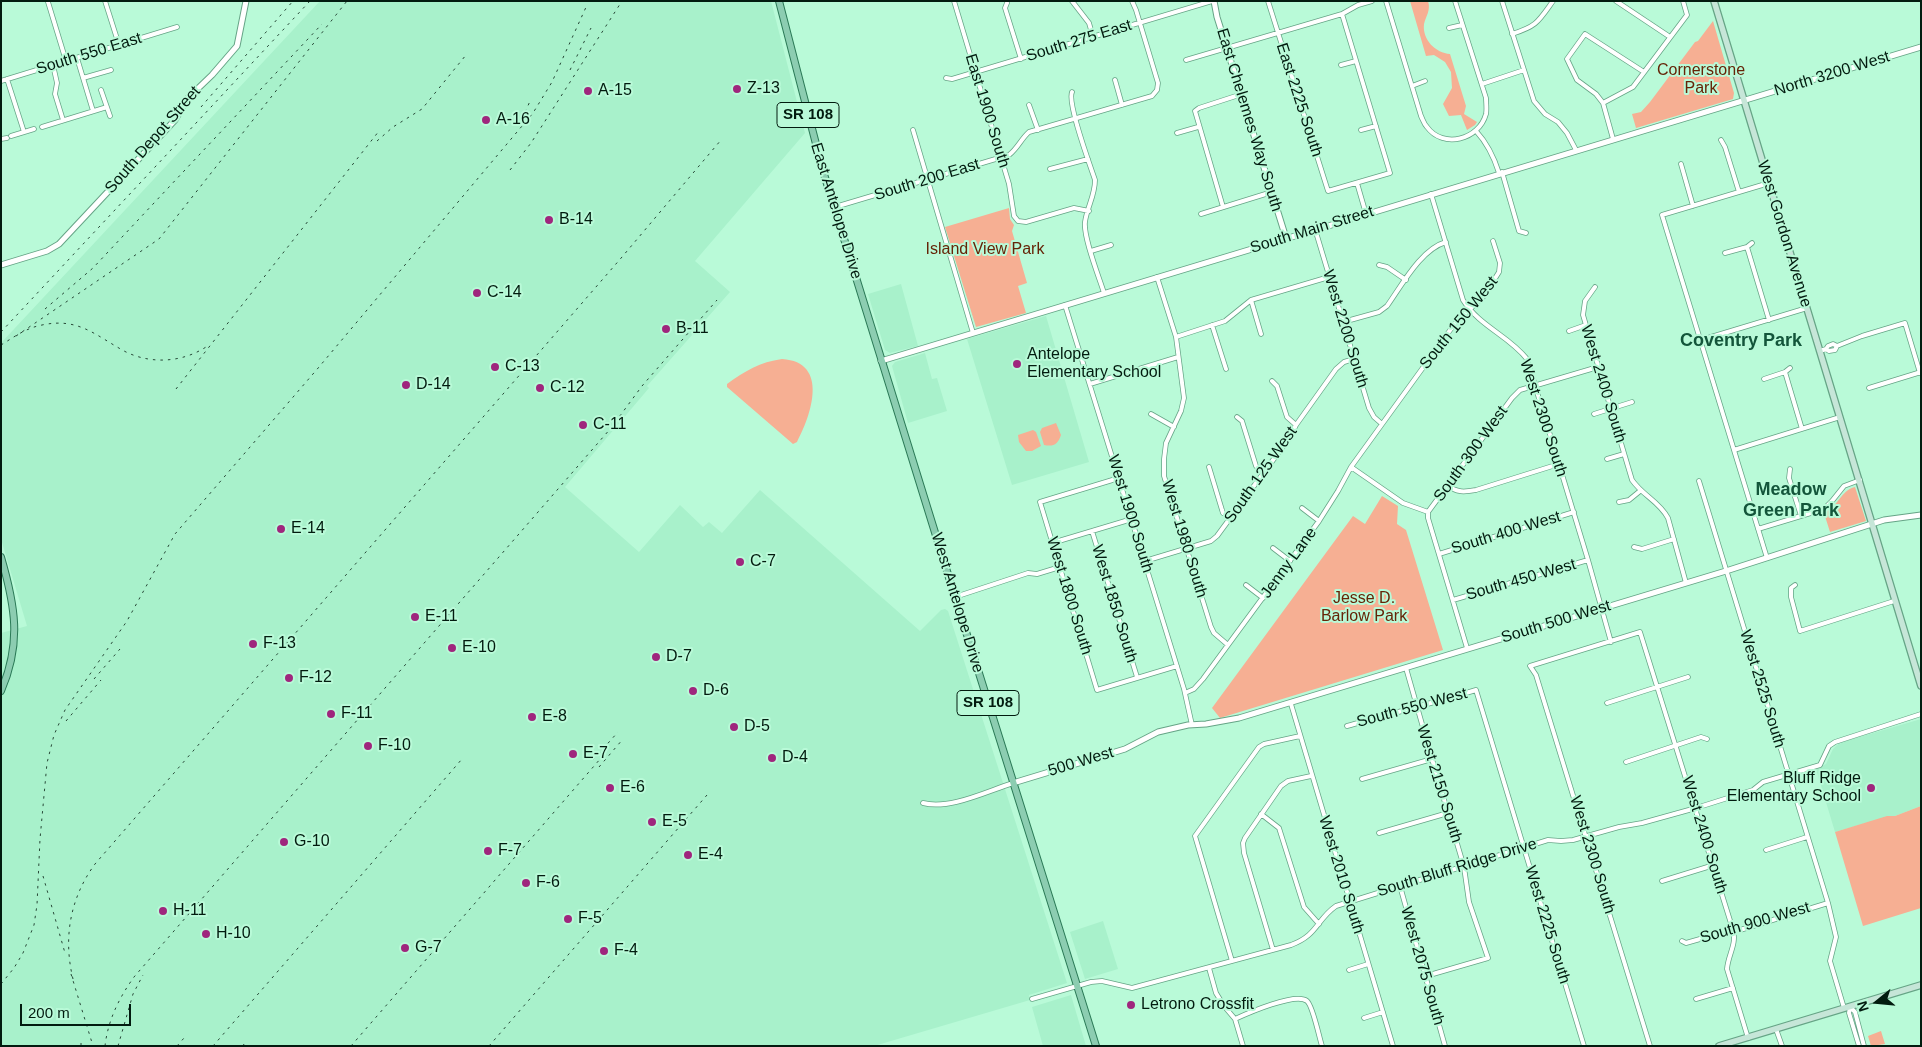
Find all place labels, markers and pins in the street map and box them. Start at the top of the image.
place label: Z-13 [747,79,780,99]
place label: A-15 [598,81,632,101]
marker: Z-13 [731,83,743,95]
marker: A-15 [582,85,594,97]
place label: A-16 [496,110,530,130]
marker: A-16 [480,114,492,126]
place label: B-14 [559,210,593,230]
marker: B-14 [543,214,555,226]
place label: C-14 [487,283,522,303]
marker: C-14 [471,287,483,299]
place label: B-11 [676,319,709,339]
marker: B-11 [660,323,672,335]
place label: Antelope Elementary School [1027,345,1161,383]
place label: C-13 [505,357,540,377]
marker: Antelope Elementary School [1011,358,1023,370]
marker: C-13 [489,361,501,373]
place label: D-14 [416,375,451,395]
place label: C-12 [550,378,585,398]
marker: D-14 [400,379,412,391]
marker: C-12 [534,382,546,394]
place label: C-11 [593,415,626,435]
marker: C-11 [577,419,589,431]
place label: E-14 [291,519,325,539]
marker: E-14 [275,523,287,535]
place label: C-7 [750,552,776,572]
marker: C-7 [734,556,746,568]
place label: E-11 [425,607,458,627]
marker: E-11 [409,611,421,623]
place label: F-13 [263,634,296,654]
marker: F-13 [247,638,259,650]
place label: E-10 [462,638,496,658]
marker: E-10 [446,642,458,654]
place label: D-7 [666,647,692,667]
marker: D-7 [650,651,662,663]
place label: F-12 [299,668,332,688]
marker: F-12 [283,672,295,684]
place label: D-6 [703,681,729,701]
marker: D-6 [687,685,699,697]
place label: F-11 [341,704,373,724]
place label: E-8 [542,707,567,727]
marker: F-11 [325,708,337,720]
marker: E-8 [526,711,538,723]
place label: D-5 [744,717,770,737]
marker: D-5 [728,721,740,733]
place label: F-10 [378,736,411,756]
marker: F-10 [362,740,374,752]
place label: E-7 [583,744,608,764]
marker: E-7 [567,748,579,760]
place label: D-4 [782,748,808,768]
marker: D-4 [766,752,778,764]
place label: Bluff Ridge Elementary School [1727,769,1861,807]
place label: E-6 [620,778,645,798]
marker: E-6 [604,782,616,794]
marker: Bluff Ridge Elementary School [1865,782,1877,794]
place label: E-5 [662,812,687,832]
marker: E-5 [646,816,658,828]
place label: G-10 [294,832,330,852]
marker: G-10 [278,836,290,848]
place label: F-7 [498,841,522,861]
marker: F-7 [482,845,494,857]
place label: E-4 [698,845,723,865]
marker: E-4 [682,849,694,861]
place label: F-6 [536,873,560,893]
marker: F-6 [520,877,532,889]
place label: H-11 [173,901,206,921]
marker: H-11 [157,905,169,917]
place label: F-5 [578,909,602,929]
marker: F-5 [562,913,574,925]
place label: H-10 [216,924,251,944]
marker: H-10 [200,928,212,940]
place label: G-7 [415,938,442,958]
place label: F-4 [614,941,638,961]
marker: G-7 [399,942,411,954]
marker: F-4 [598,945,610,957]
place label: Letrono Crossfit [1141,995,1254,1015]
marker: Letrono Crossfit [1125,999,1137,1011]

